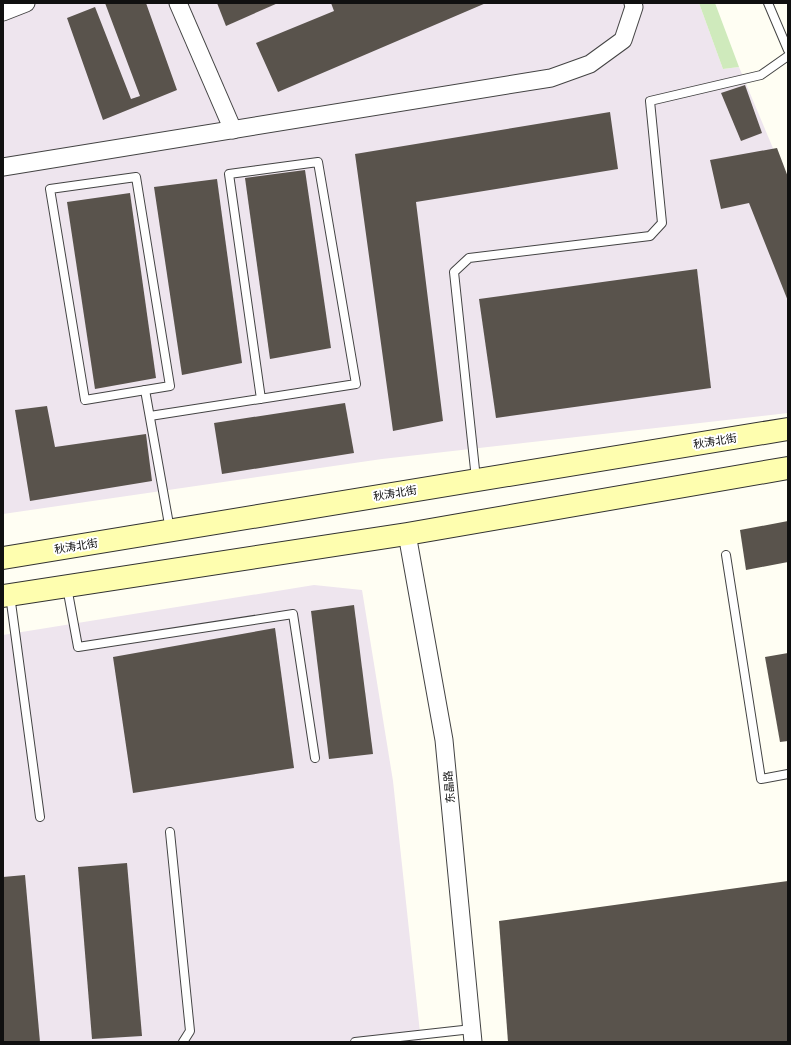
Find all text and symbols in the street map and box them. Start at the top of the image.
street label: 秋涛北街 [692,431,738,451]
street label: 秋涛北街 [372,483,418,503]
street label: 秋涛北街 [53,536,99,556]
street label: 东晶路 [441,770,457,804]

